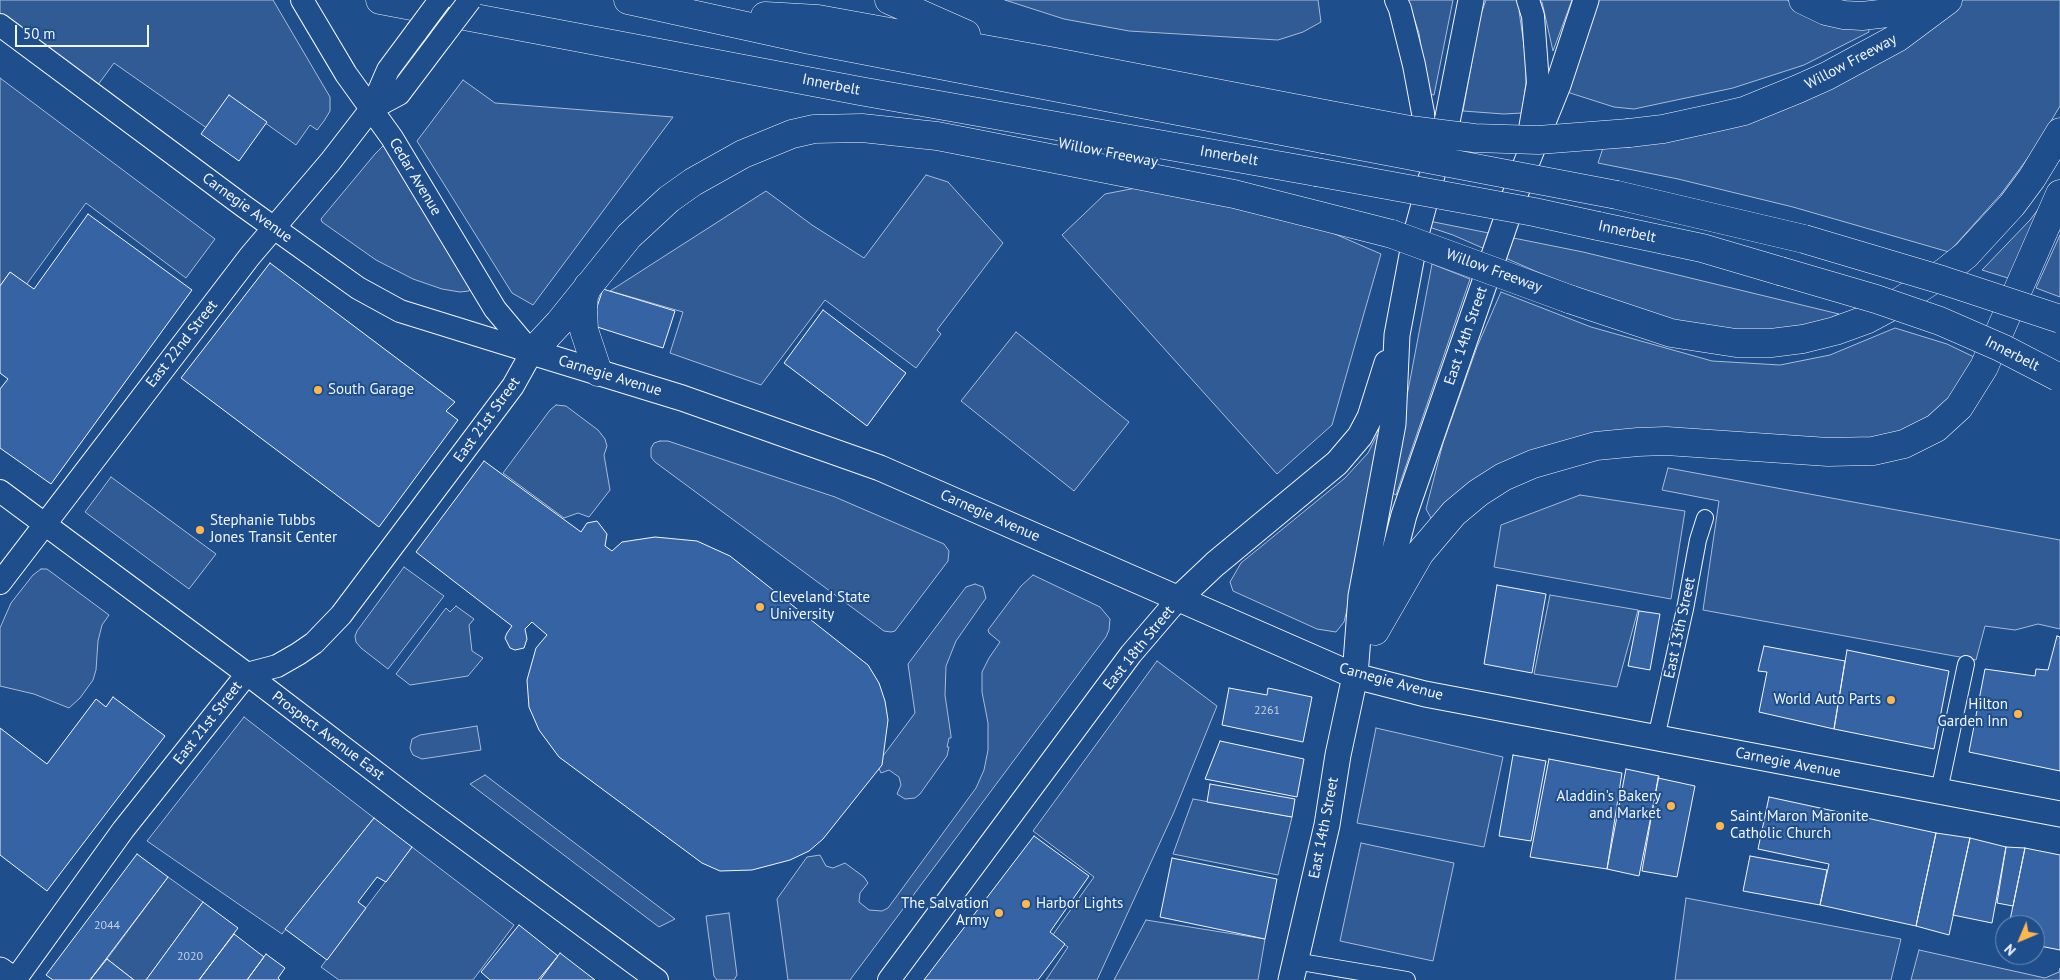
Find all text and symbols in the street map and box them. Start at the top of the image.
scale bar [18,15,151,47]
text: 50 m [23,24,56,43]
street label: Willow Freeway [1802,30,1900,94]
street label: Innerbelt [800,71,862,99]
street label: Willow Freeway [1057,134,1159,172]
street label: Cedar Avenue [385,135,445,219]
street label: Innerbelt [1199,142,1259,170]
street label: Carnegie Avenue [198,169,296,247]
street label: Innerbelt [1596,217,1658,247]
street label: Willow Freeway [1443,245,1545,297]
street label: East 14th Street [1441,284,1491,388]
street label: East 22nd Street [142,297,222,391]
street label: Innerbelt [1982,333,2042,375]
street label: Carnegie Avenue [556,352,664,400]
street label: East 21st Street [450,374,524,466]
place label: South Garage [328,381,414,399]
marker: South Garage [312,384,324,396]
street label: Carnegie Avenue [937,486,1043,546]
place label: Stephanie Tubbs Jones Transit Center [210,512,337,547]
marker: Stephanie Tubbs Jones Transit Center [194,524,206,536]
street label: East 13th Street [1661,576,1699,680]
place label: Cleveland State University [770,589,870,624]
marker: Cleveland State University [754,601,766,613]
street label: East 18th Street [1100,602,1178,694]
street label: Carnegie Avenue [1337,659,1445,705]
street label: East 21st Street [170,678,246,768]
street label: Prospect Avenue East [268,688,388,784]
place label: World Auto Parts [1774,691,1881,709]
marker: World Auto Parts [1885,694,1897,706]
place label: Hilton Garden Inn [1938,696,2008,731]
house number: 2261 [1254,704,1280,718]
marker: Hilton Garden Inn [2012,708,2024,720]
street label: Carnegie Avenue [1734,744,1842,782]
street label: East 14th Street [1305,776,1343,880]
place label: Aladdin's Bakery and Market [1556,788,1661,823]
marker: Aladdin's Bakery and Market [1665,800,1677,812]
place label: Saint Maron Maronite Catholic Church [1730,808,1869,843]
marker: Saint Maron Maronite Catholic Church [1714,820,1726,832]
place label: The Salvation Army [901,895,989,930]
place label: Harbor Lights [1036,895,1123,913]
marker: Harbor Lights [1020,898,1032,910]
marker: The Salvation Army [993,907,1005,919]
north arrow [1995,915,2045,965]
house number: 2044 [94,919,120,933]
text: N [2000,940,2020,960]
house number: 2020 [177,950,203,964]

